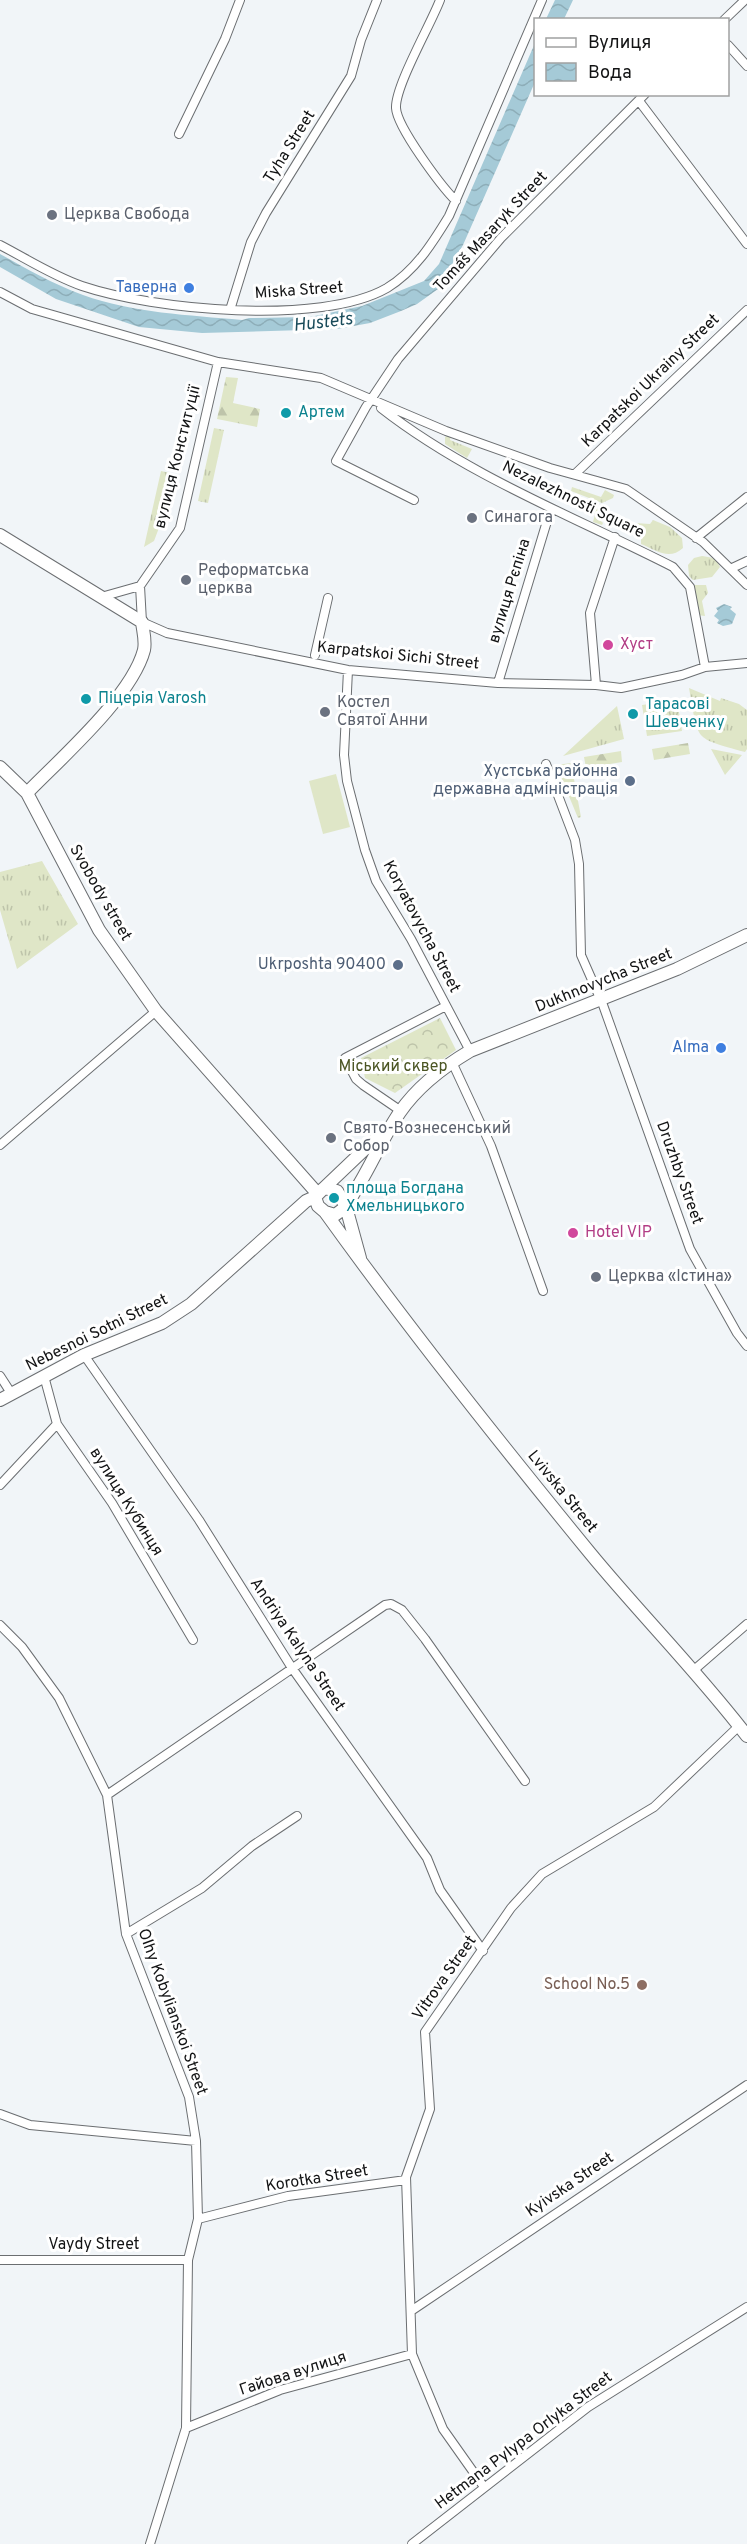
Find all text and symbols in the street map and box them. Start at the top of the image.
legend [534,18,729,96]
text: Вулиця [588,32,651,55]
text: Вода [588,62,632,85]
street label: Tyha Street [260,107,320,187]
street label: Tomáš Masaryk Street [430,167,552,297]
place label: Церква Свобода [64,205,189,225]
marker: Церква Свобода [45,208,59,222]
place label: Таверна [115,278,177,298]
street label: Miska Street [254,278,344,304]
marker: Таверна [182,281,196,295]
water label: Hustets [292,308,355,338]
street label: Karpatskoi Ukrainy Street [578,310,724,452]
street label: вулиця Конституції [151,382,206,531]
place label: Артем [298,403,345,423]
marker: Артем [279,406,293,420]
street label: Nezalezhnosti Square [499,457,647,543]
place label: Синагога [484,508,553,528]
marker: Синагога [465,511,479,525]
street label: вулиця Рєпіна [485,536,535,646]
place label: Реформатська церква [198,561,309,599]
marker: Реформатська церква [179,573,193,587]
place label: Хуст [620,635,653,655]
street label: Karpatskoi Sichi Street [316,638,480,674]
marker: Хуст [601,638,615,652]
place label: Піцерія Varosh [98,689,206,709]
marker: Піцерія Varosh [79,692,93,706]
place label: Костел Святої Анни [337,693,428,731]
place label: Тарасові Шевченку [645,695,725,733]
marker: Костел Святої Анни [318,705,332,719]
marker: Тарасові Шевченку [626,707,640,721]
place label: Хустська районна державна адміністрація [433,762,618,800]
marker: Хустська районна державна адміністрація [623,774,637,788]
street label: Svobody street [64,841,136,945]
street label: Koryatovycha Street [378,858,464,996]
street label: Dukhnovycha Street [533,944,675,1018]
place label: Ukrposhta 90400 [258,955,386,975]
marker: Ukrposhta 90400 [391,958,405,972]
place label: Alma [672,1038,709,1058]
marker: Alma [714,1041,728,1055]
park label: Міський сквер [338,1057,448,1077]
place label: Свято-Вознесенський Собор [343,1119,511,1157]
street label: Druzhby Street [651,1119,707,1227]
marker: Свято-Вознесенський Собор [324,1131,338,1145]
place label: площа Богдана Хмельницького [346,1179,465,1217]
marker: площа Богдана Хмельницького [327,1191,341,1205]
place label: Hotel VIP [585,1223,652,1243]
marker: Hotel VIP [566,1226,580,1240]
place label: Церква «Істина» [608,1267,732,1287]
marker: Церква «Істина» [589,1270,603,1284]
street label: Nebesnoi Sotni Street [23,1290,171,1376]
street label: вулиця Кубинця [85,1444,167,1560]
street label: Lvivska Street [523,1447,601,1537]
street label: Andriya Kalyna Street [245,1575,349,1715]
street label: Olhy Kobylianskoi Street [133,1926,211,2098]
street label: Vitrova Street [409,1932,481,2024]
place label: School No.5 [544,1975,630,1995]
marker: School No.5 [635,1978,649,1992]
street label: Kyivska Street [522,2148,618,2222]
street label: Korotka Street [264,2161,370,2197]
street label: Vaydy Street [48,2235,140,2255]
street label: Гайова вулиця [237,2347,349,2401]
street label: Hetmana Pylypa Orlyka Street [431,2368,617,2514]

